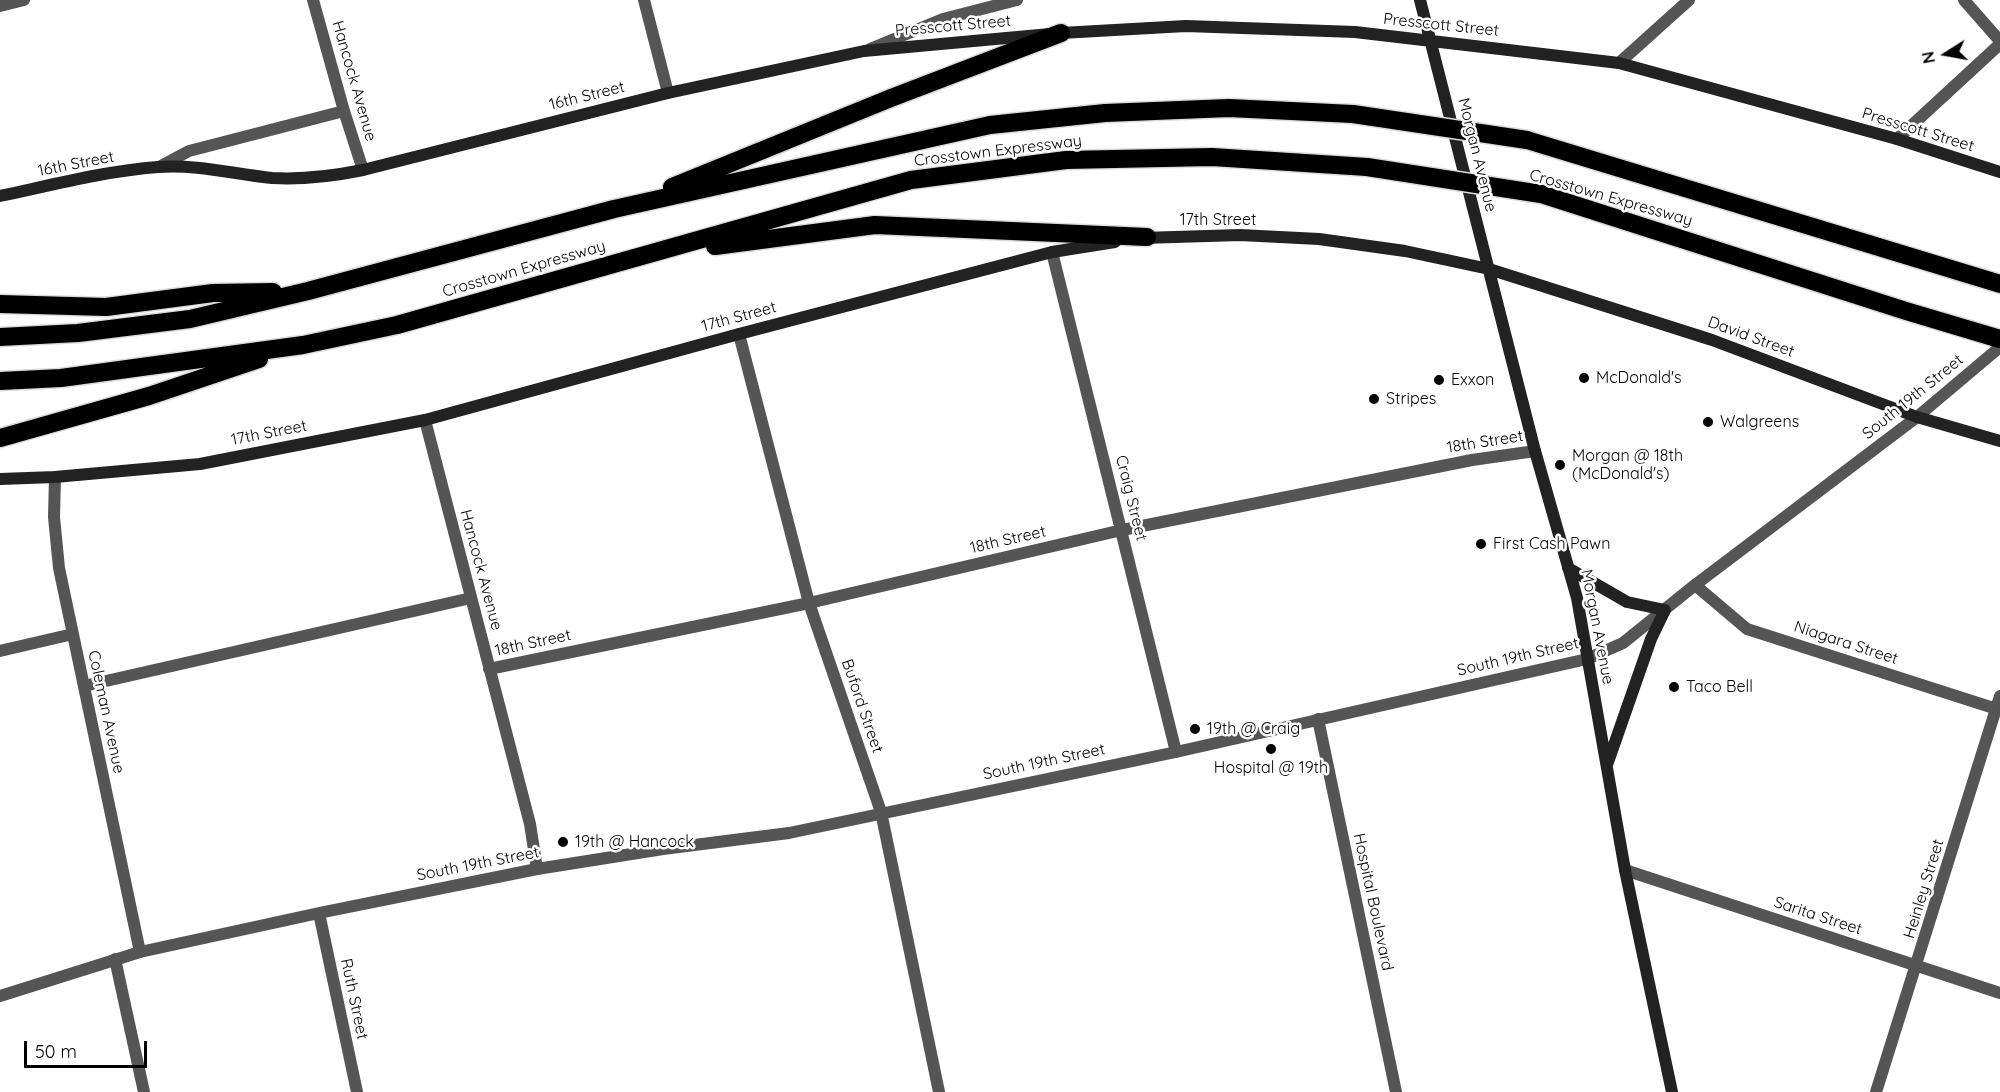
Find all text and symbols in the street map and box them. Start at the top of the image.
street label: Presscott Street [1382,9,1500,41]
street label: Presscott Street [894,11,1012,41]
street label: Hancock Avenue [328,19,380,143]
north arrow [1916,24,1976,84]
text: N [1917,50,1939,65]
street label: 16th Street [547,77,627,115]
street label: Morgan Avenue [1454,96,1500,214]
street label: Presscott Street [1860,104,1976,156]
street label: Crosstown Expressway [913,131,1083,171]
street label: 16th Street [36,147,116,181]
street label: Crosstown Expressway [1527,166,1695,230]
street label: 17th Street [1180,210,1256,230]
street label: Crosstown Expressway [440,237,608,301]
street label: 17th Street [699,298,779,336]
street label: David Street [1705,312,1797,362]
street label: South 19th Street [1859,350,1967,444]
place label: McDonald's [1596,368,1682,388]
place label: Exxon [1451,370,1494,390]
marker: McDonald's [1577,371,1591,385]
marker: Exxon [1432,373,1446,387]
place label: Stripes [1386,389,1436,409]
marker: Stripes [1367,392,1381,406]
place label: Walgreens [1720,412,1799,432]
marker: Walgreens [1701,415,1715,429]
street label: 17th Street [230,416,308,450]
street label: 18th Street [1445,426,1525,458]
place label: Morgan @ 18th (McDonald's) [1572,446,1683,484]
street label: Craig Street [1111,453,1151,543]
marker: Morgan @ 18th (McDonald's) [1553,458,1567,472]
street label: Hancock Avenue [456,507,506,633]
street label: 18th Street [968,522,1048,558]
place label: First Cash Pawn [1493,534,1610,554]
marker: First Cash Pawn [1474,537,1488,551]
street label: Morgan Avenue [1576,568,1618,686]
street label: Niagara Street [1792,617,1900,669]
street label: 18th Street [493,626,573,660]
street label: South 19th Street [1455,634,1581,680]
street label: Coleman Avenue [84,649,128,775]
street label: Buford Street [837,657,887,755]
place label: Taco Bell [1686,677,1753,697]
marker: Taco Bell [1667,680,1681,694]
place label: 19th @ Craig [1207,719,1300,739]
marker: 19th @ Craig [1188,722,1202,736]
street label: South 19th Street [981,740,1107,784]
marker: Hospital @ 19th [1264,742,1278,756]
place label: Hospital @ 19th [1214,758,1328,778]
street label: Hospital Boulevard [1349,831,1397,973]
place label: 19th @ Hancock [575,832,694,852]
marker: 19th @ Hancock [556,835,570,849]
street label: Heinley Street [1900,837,1948,941]
street label: South 19th Street [415,843,541,885]
street label: Sarita Street [1772,893,1864,939]
street label: Ruth Street [336,957,372,1041]
scale bar [27,1029,150,1067]
text: 50 m [35,1040,77,1063]

